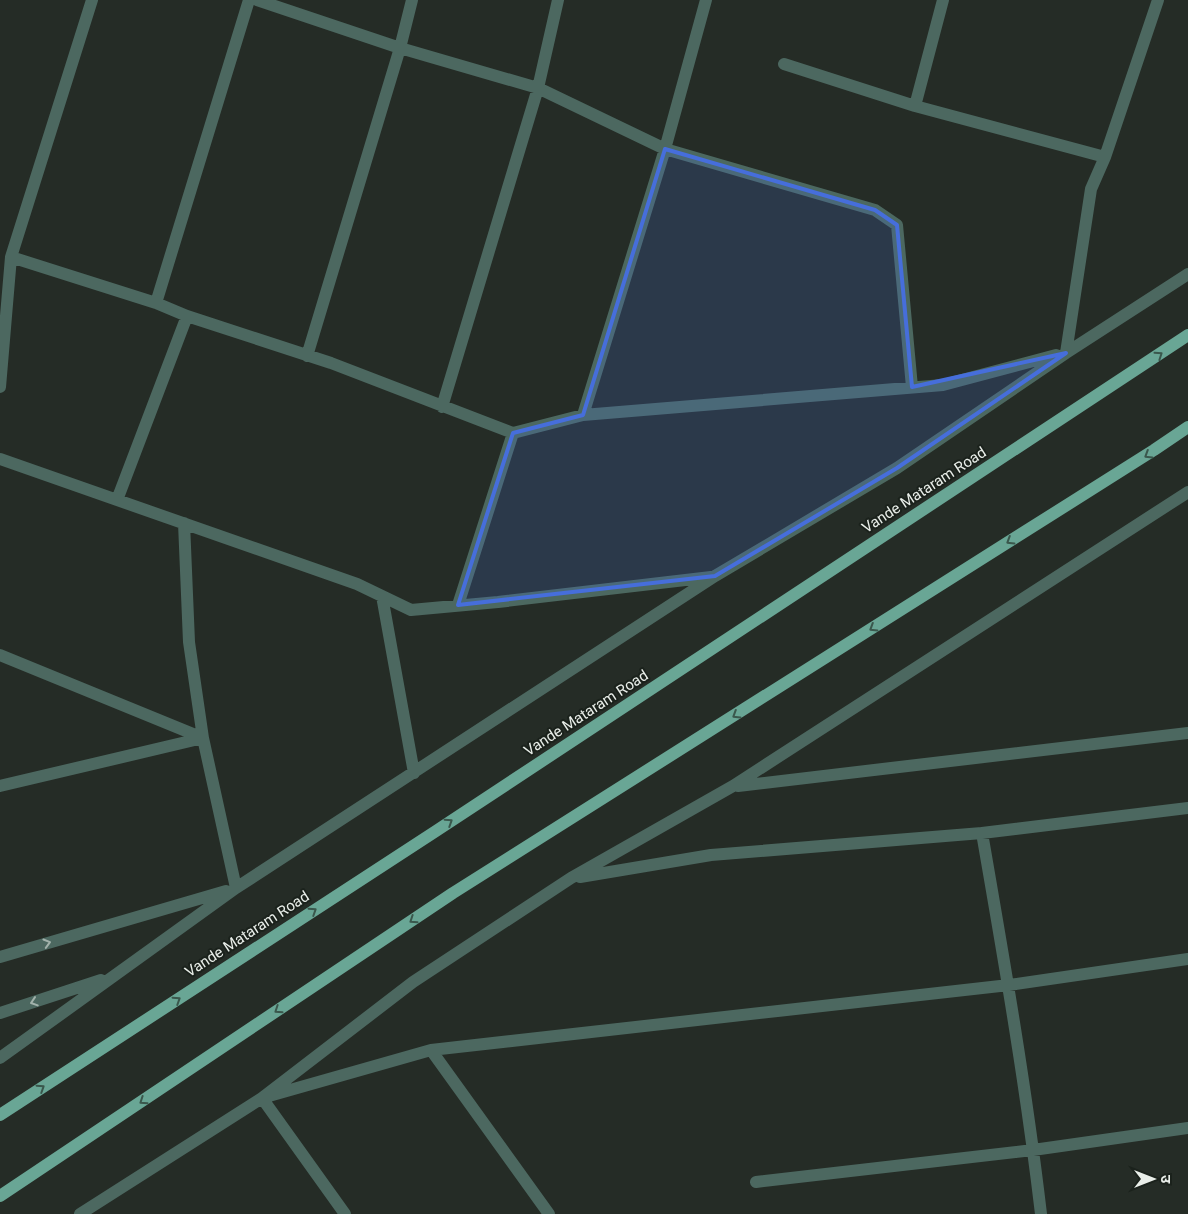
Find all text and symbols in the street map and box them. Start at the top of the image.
one-way arrow [1153,352,1162,361]
street label: Vande Mataram Road [859,443,989,537]
one-way arrow [1144,448,1153,458]
one-way arrow [1007,535,1016,545]
one-way arrow [869,622,878,632]
street label: Vande Mataram Road [521,666,651,760]
one-way arrow [732,709,741,718]
one-way arrow [443,819,453,828]
street label: Vande Mataram Road [182,887,312,981]
one-way arrow [307,908,317,917]
one-way arrow [409,914,419,923]
one-way arrow [42,939,50,949]
one-way arrow [30,996,38,1006]
one-way arrow [172,996,181,1006]
one-way arrow [274,1004,283,1014]
one-way arrow [36,1085,45,1095]
one-way arrow [139,1095,148,1104]
north arrow [1128,1154,1178,1204]
text: उ [1158,1175,1174,1184]

